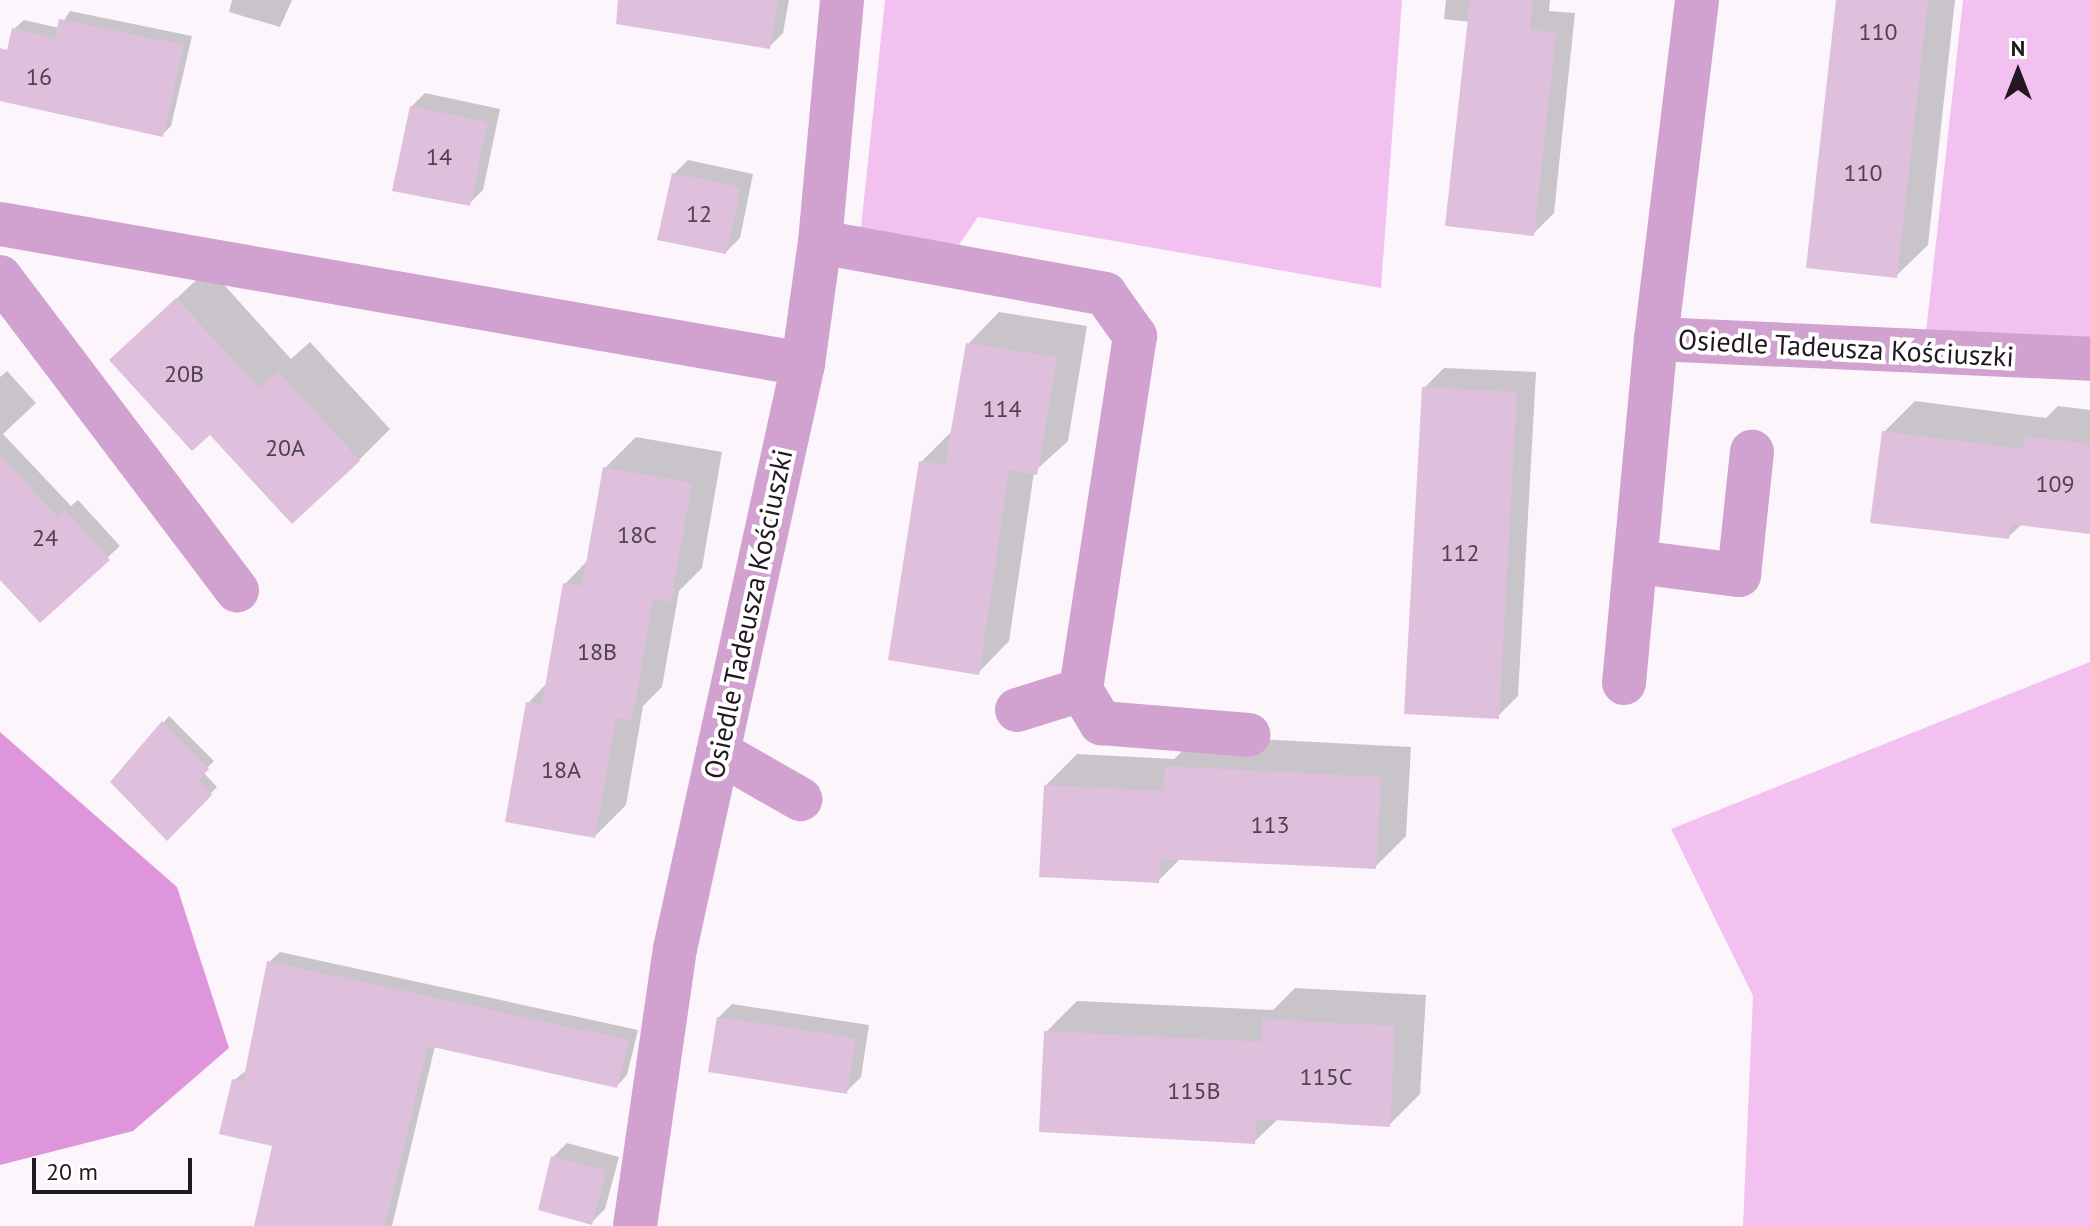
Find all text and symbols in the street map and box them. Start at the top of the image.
house number: 110 [1858,18,1898,46]
north arrow [1978,32,2058,112]
text: N [2011,34,2025,62]
house number: 16 [26,63,52,91]
house number: 14 [426,143,452,171]
house number: 110 [1843,159,1883,187]
house number: 12 [686,200,712,228]
street label: Osiedle Tadeusza Kościuszki [1677,322,2015,374]
house number: 20B [164,360,204,388]
house number: 114 [982,395,1022,423]
house number: 20A [265,434,305,462]
street label: Osiedle Tadeusza Kościuszki [697,446,799,782]
house number: 109 [2035,470,2075,498]
house number: 18C [617,521,657,549]
house number: 24 [32,524,58,552]
house number: 112 [1440,539,1480,567]
house number: 18B [577,638,617,666]
house number: 18A [541,756,581,784]
house number: 113 [1250,811,1290,839]
house number: 115C [1300,1063,1352,1091]
house number: 115B [1167,1077,1221,1105]
scale bar [36,1142,196,1192]
text: 20 m [46,1156,98,1187]

